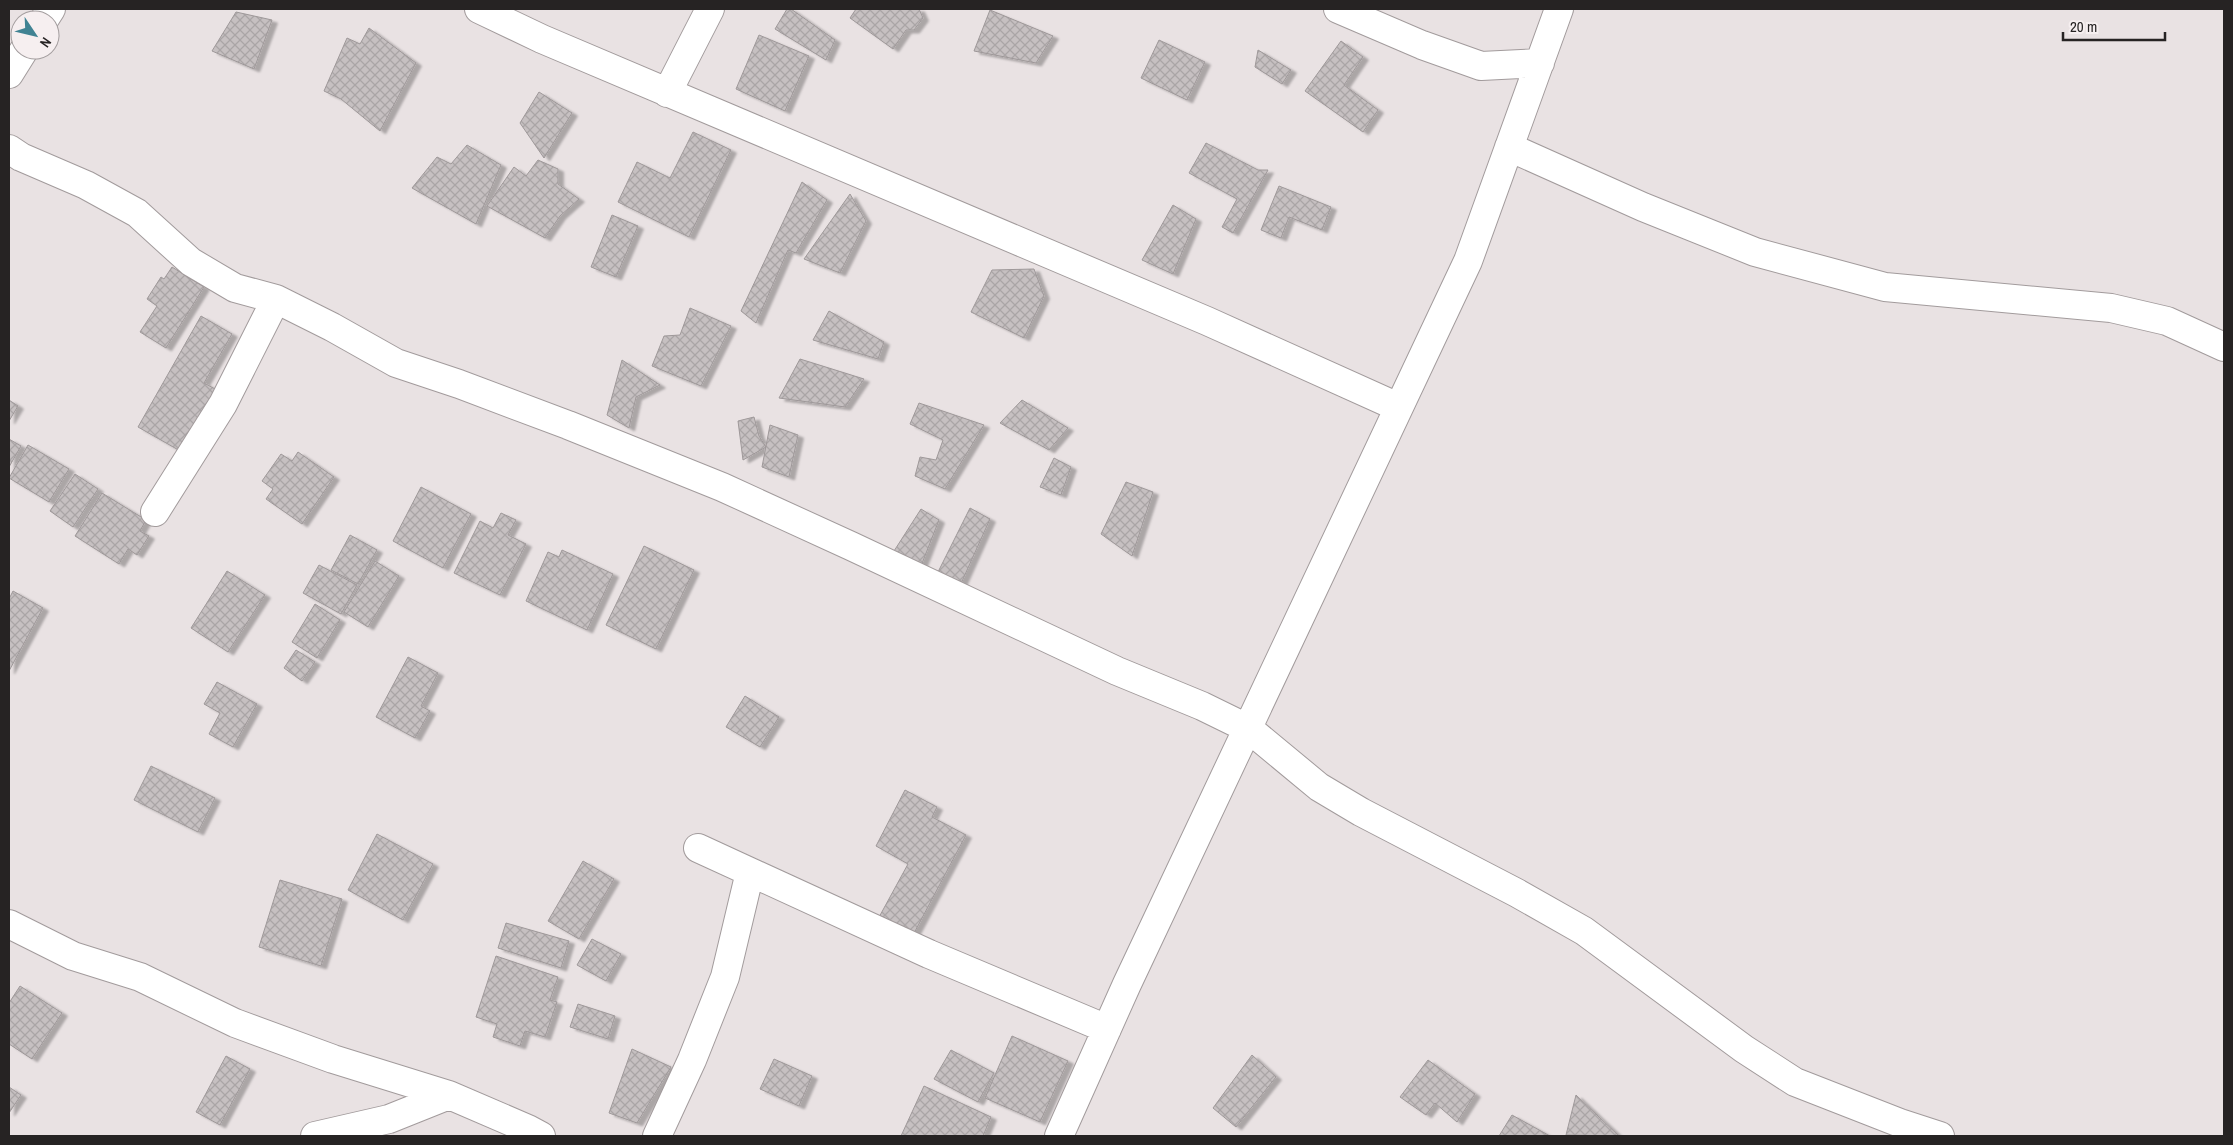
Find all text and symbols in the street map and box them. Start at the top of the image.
north arrow [10,10,60,60]
scale bar [2063,10,2166,42]
text: 20 m [2070,16,2097,37]
text: N [36,34,55,51]

